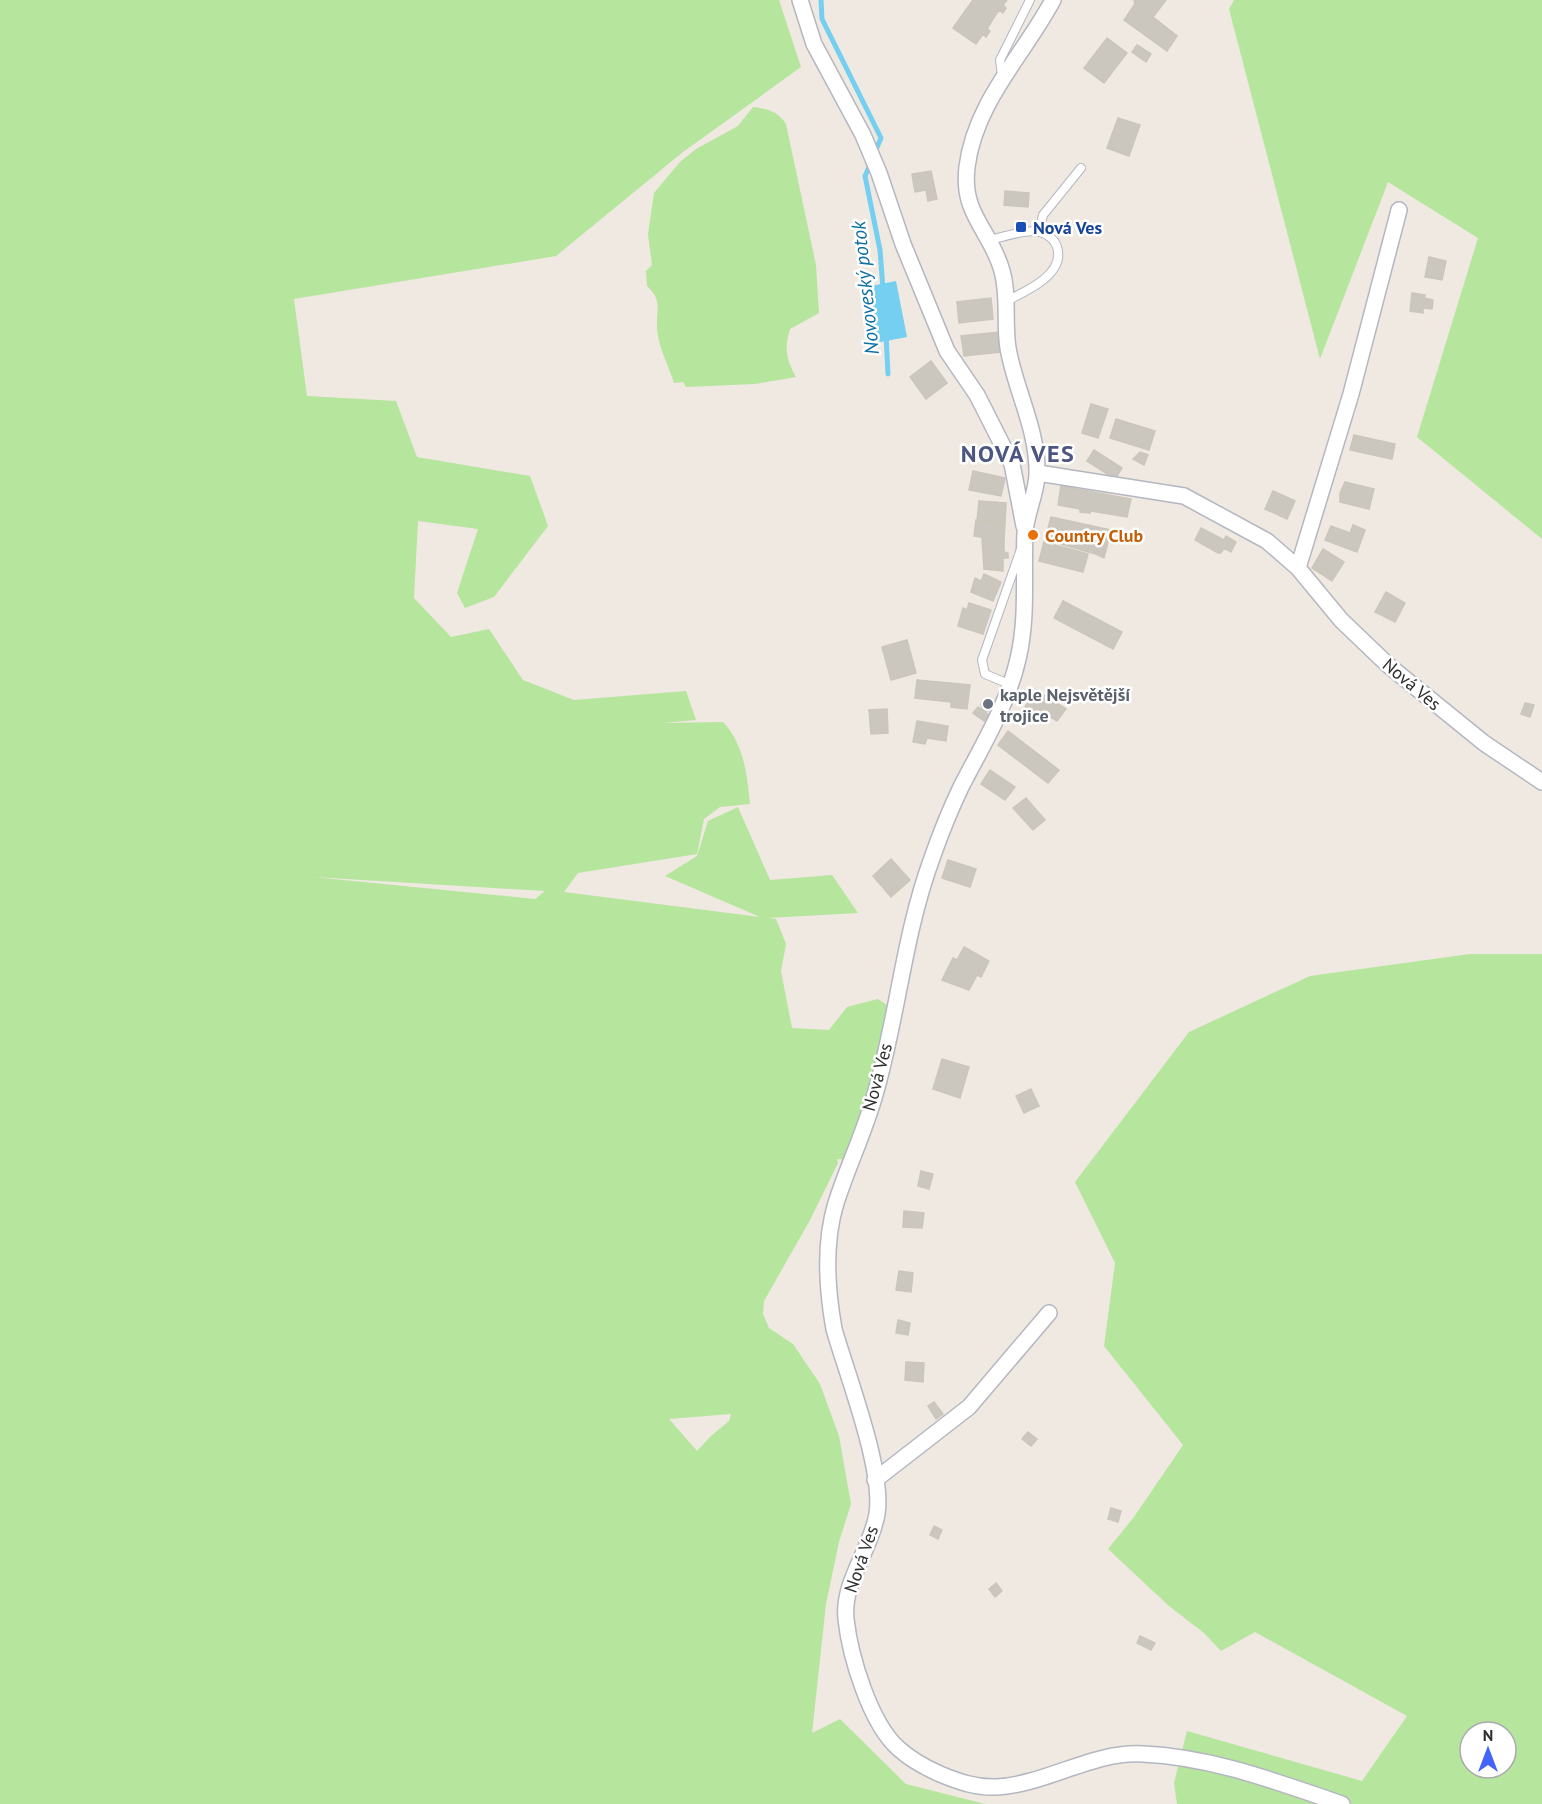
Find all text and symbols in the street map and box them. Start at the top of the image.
place label: Nová Ves [1033,216,1102,239]
water label: Novoveský potok [845,219,885,356]
marker: Nová Ves [1014,220,1028,234]
district label: NOVÁ VES [961,438,1075,469]
place label: Country Club [1045,524,1143,547]
marker: Country Club [1026,528,1040,542]
street label: Nová Ves [1378,653,1446,715]
place label: kaple Nejsvětější trojice [1000,683,1130,727]
marker: kaple Nejsvětější trojice [981,697,995,711]
street label: Nová Ves [857,1041,897,1113]
street label: Nová Ves [839,1522,883,1596]
north arrow [1458,1720,1518,1780]
text: N [1483,1725,1493,1745]

